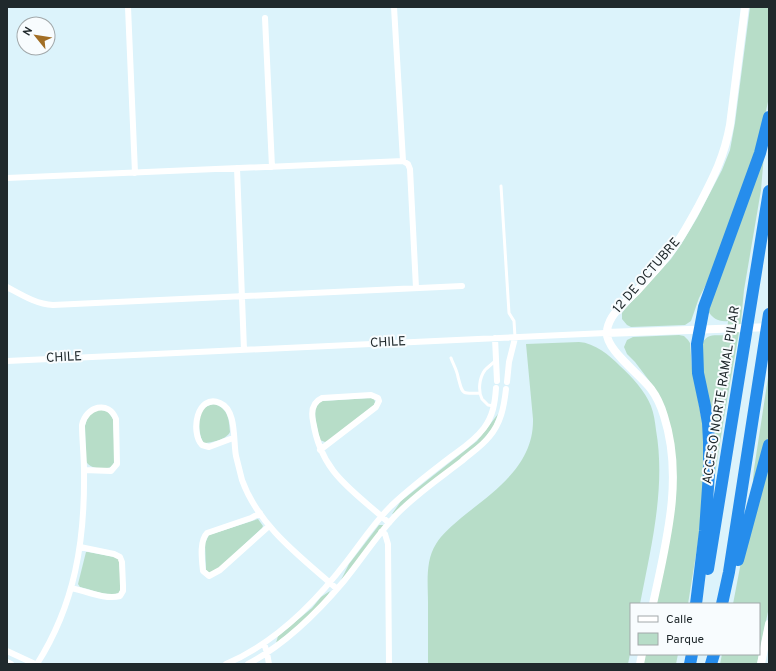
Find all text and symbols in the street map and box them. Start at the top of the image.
north arrow [16,16,56,56]
text: N [20,25,36,38]
street label: 12 DE OCTUBRE [610,235,684,317]
street label: ACCESO NORTE RAMAL PILAR [700,305,744,485]
street label: CHILE [370,334,406,352]
street label: CHILE [46,349,82,367]
legend [630,603,760,655]
text: Calle [666,612,693,628]
text: Parque [666,632,704,648]

